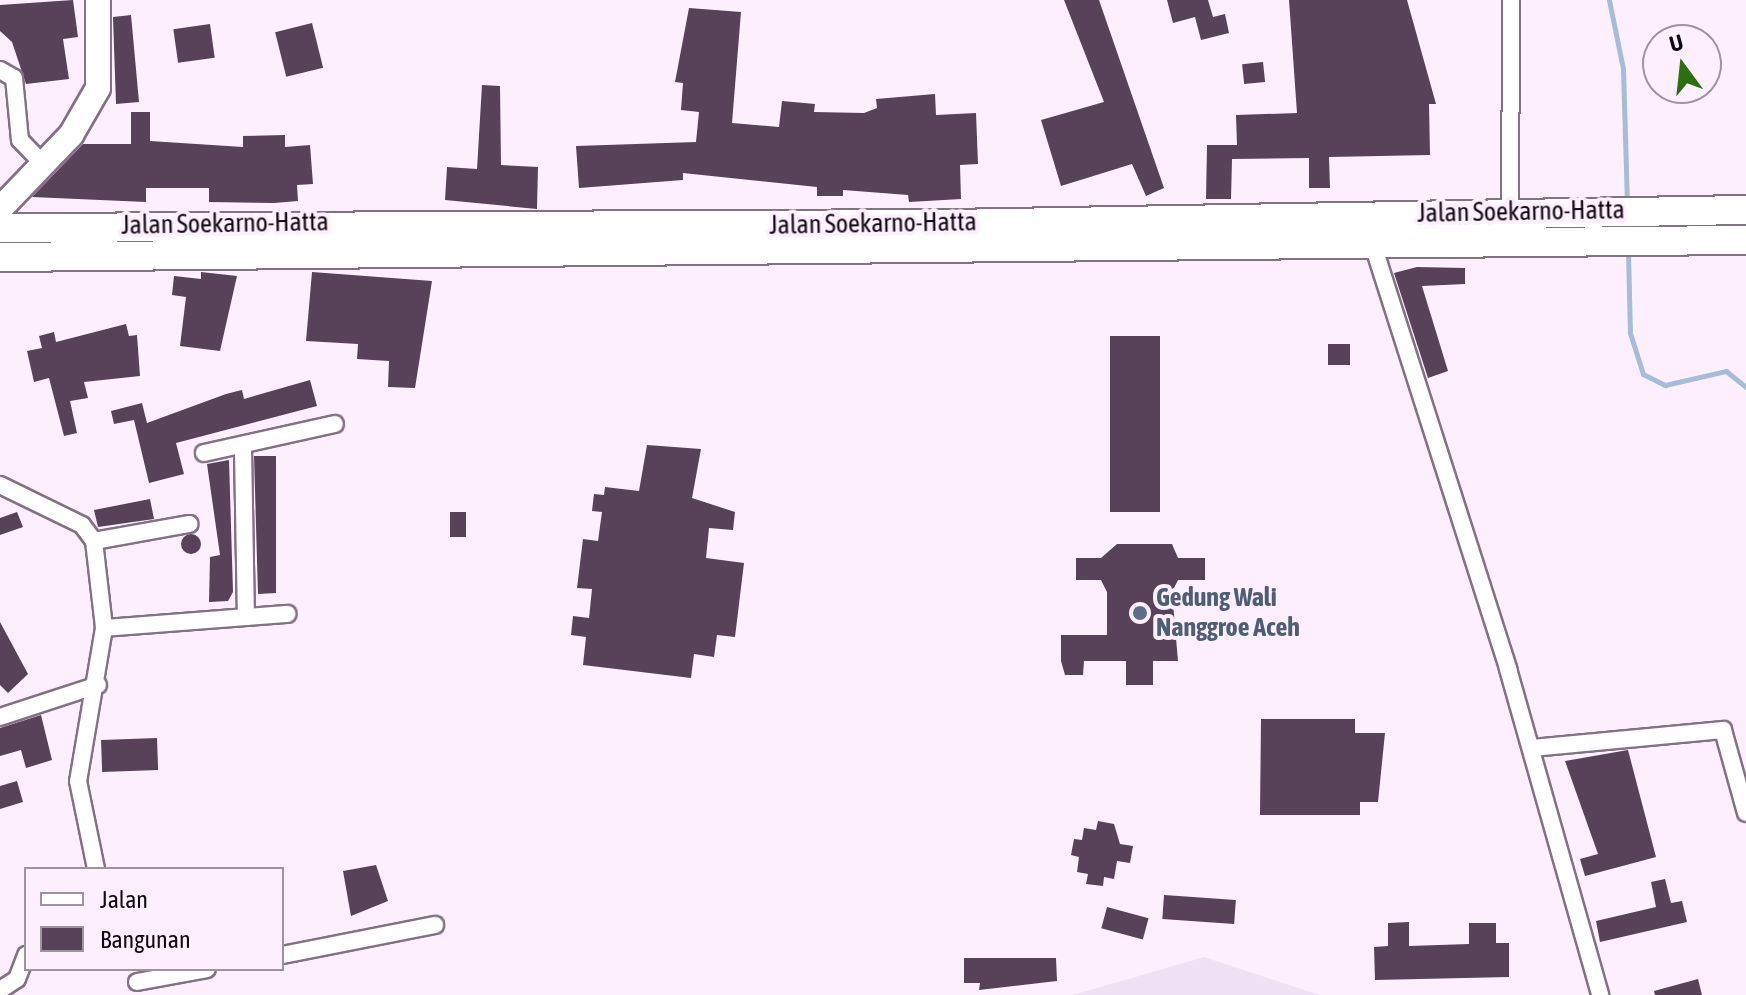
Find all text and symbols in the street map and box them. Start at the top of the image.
north arrow [1642,24,1722,104]
text: U [1667,29,1686,57]
street label: Jalan Soekarno-Hatta [1417,195,1625,229]
street label: Jalan Soekarno-Hatta [121,207,329,241]
street label: Jalan Soekarno-Hatta [769,207,977,241]
place label: Gedung Wali Nanggroe Aceh [1156,582,1300,644]
marker: Gedung Wali Nanggroe Aceh [1131,604,1149,622]
legend [24,867,284,971]
text: Jalan [100,886,148,913]
text: Bangunan [100,926,191,953]

